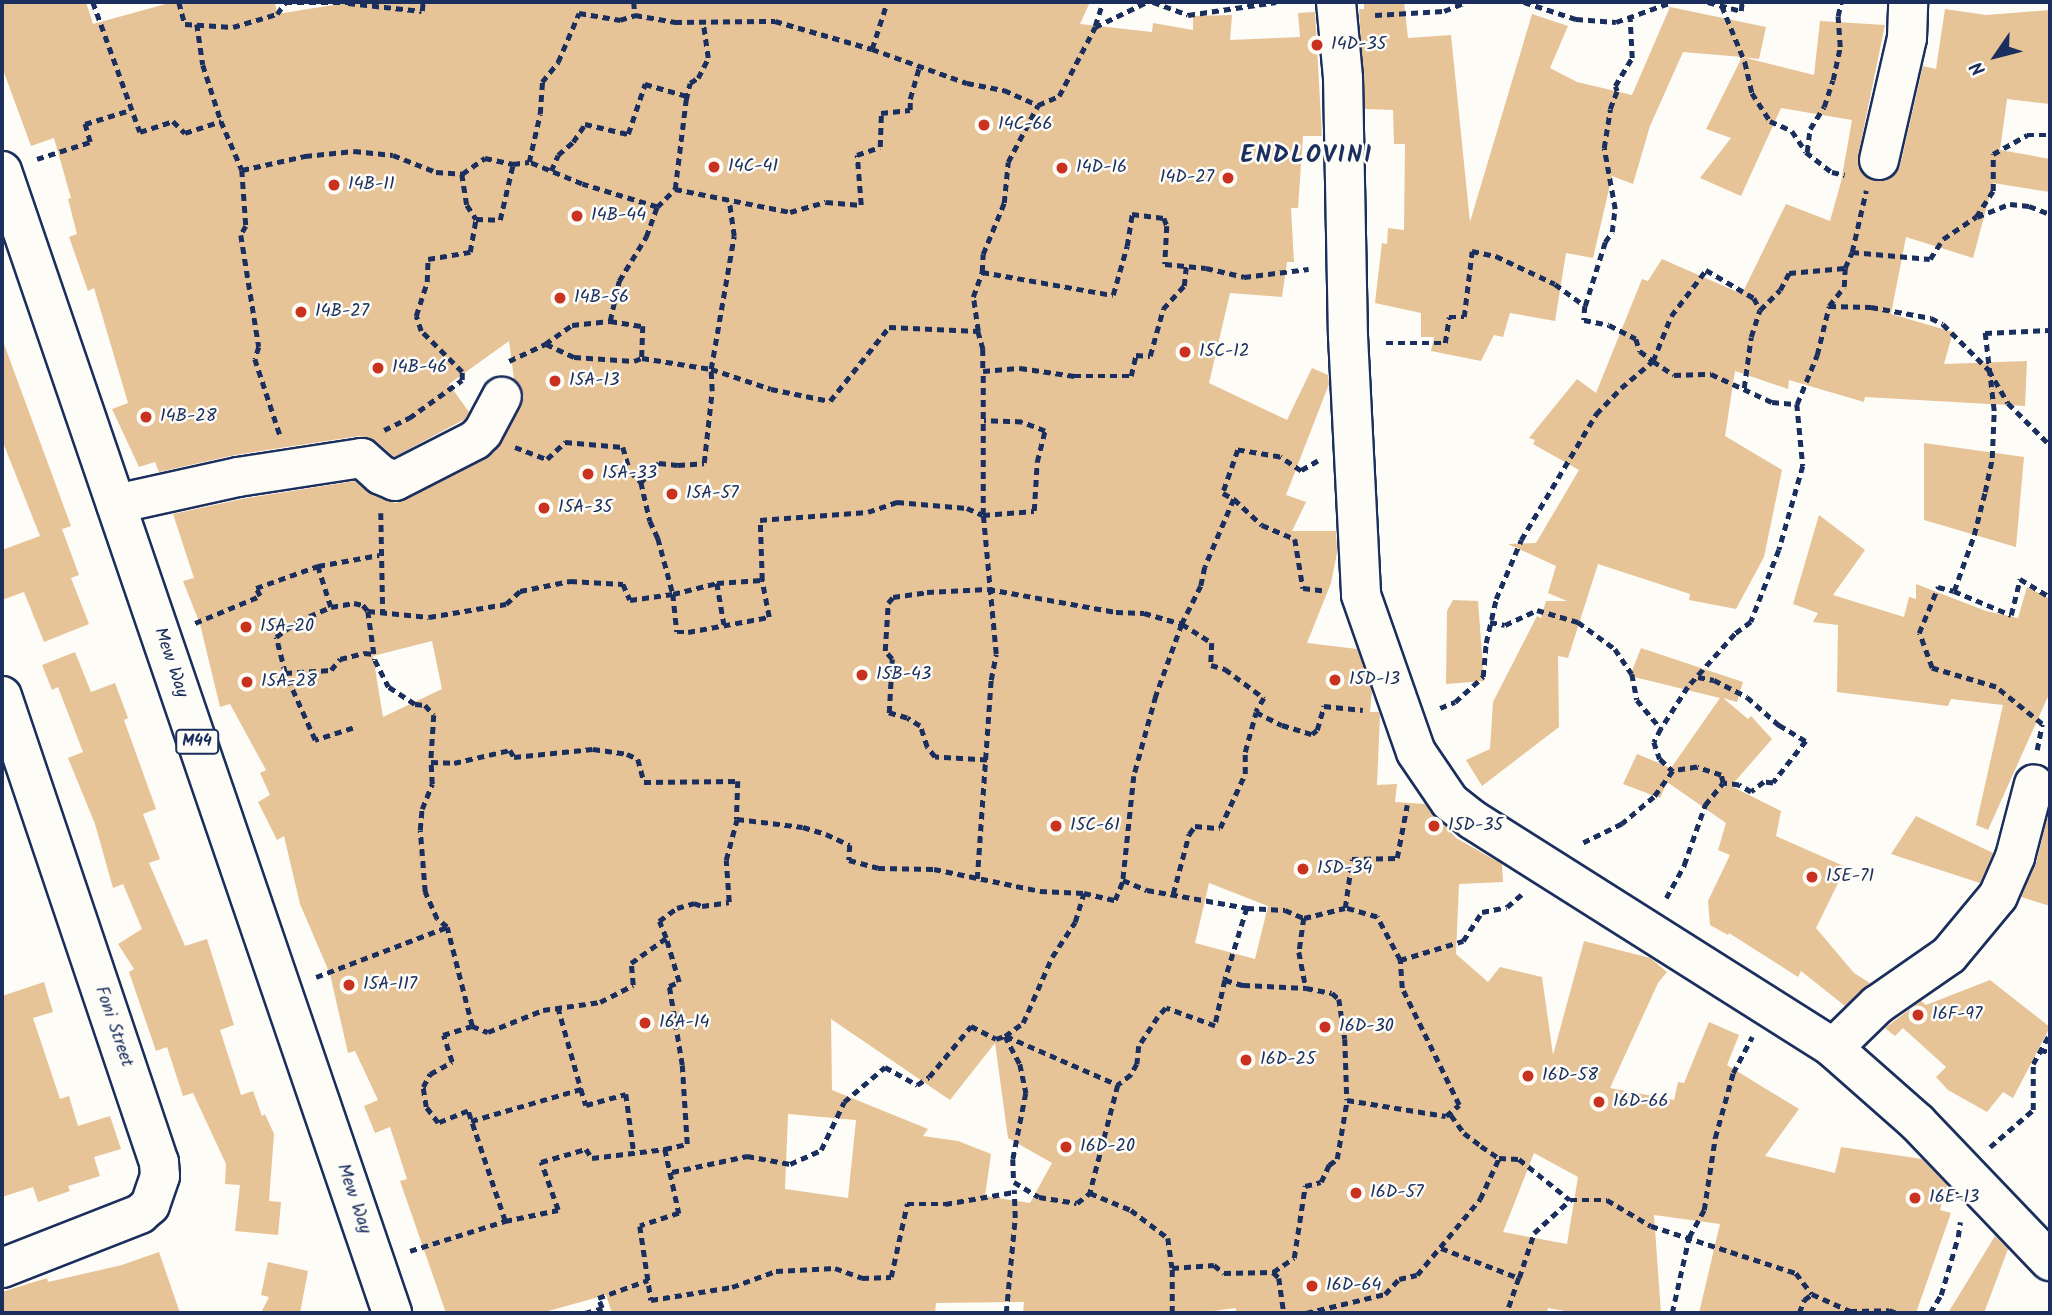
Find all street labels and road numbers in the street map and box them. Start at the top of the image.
street label: Mew Way [148,625,192,701]
road number: M44 [174,730,220,754]
street label: Foni Street [89,984,137,1070]
street label: Mew Way [331,1161,375,1237]

